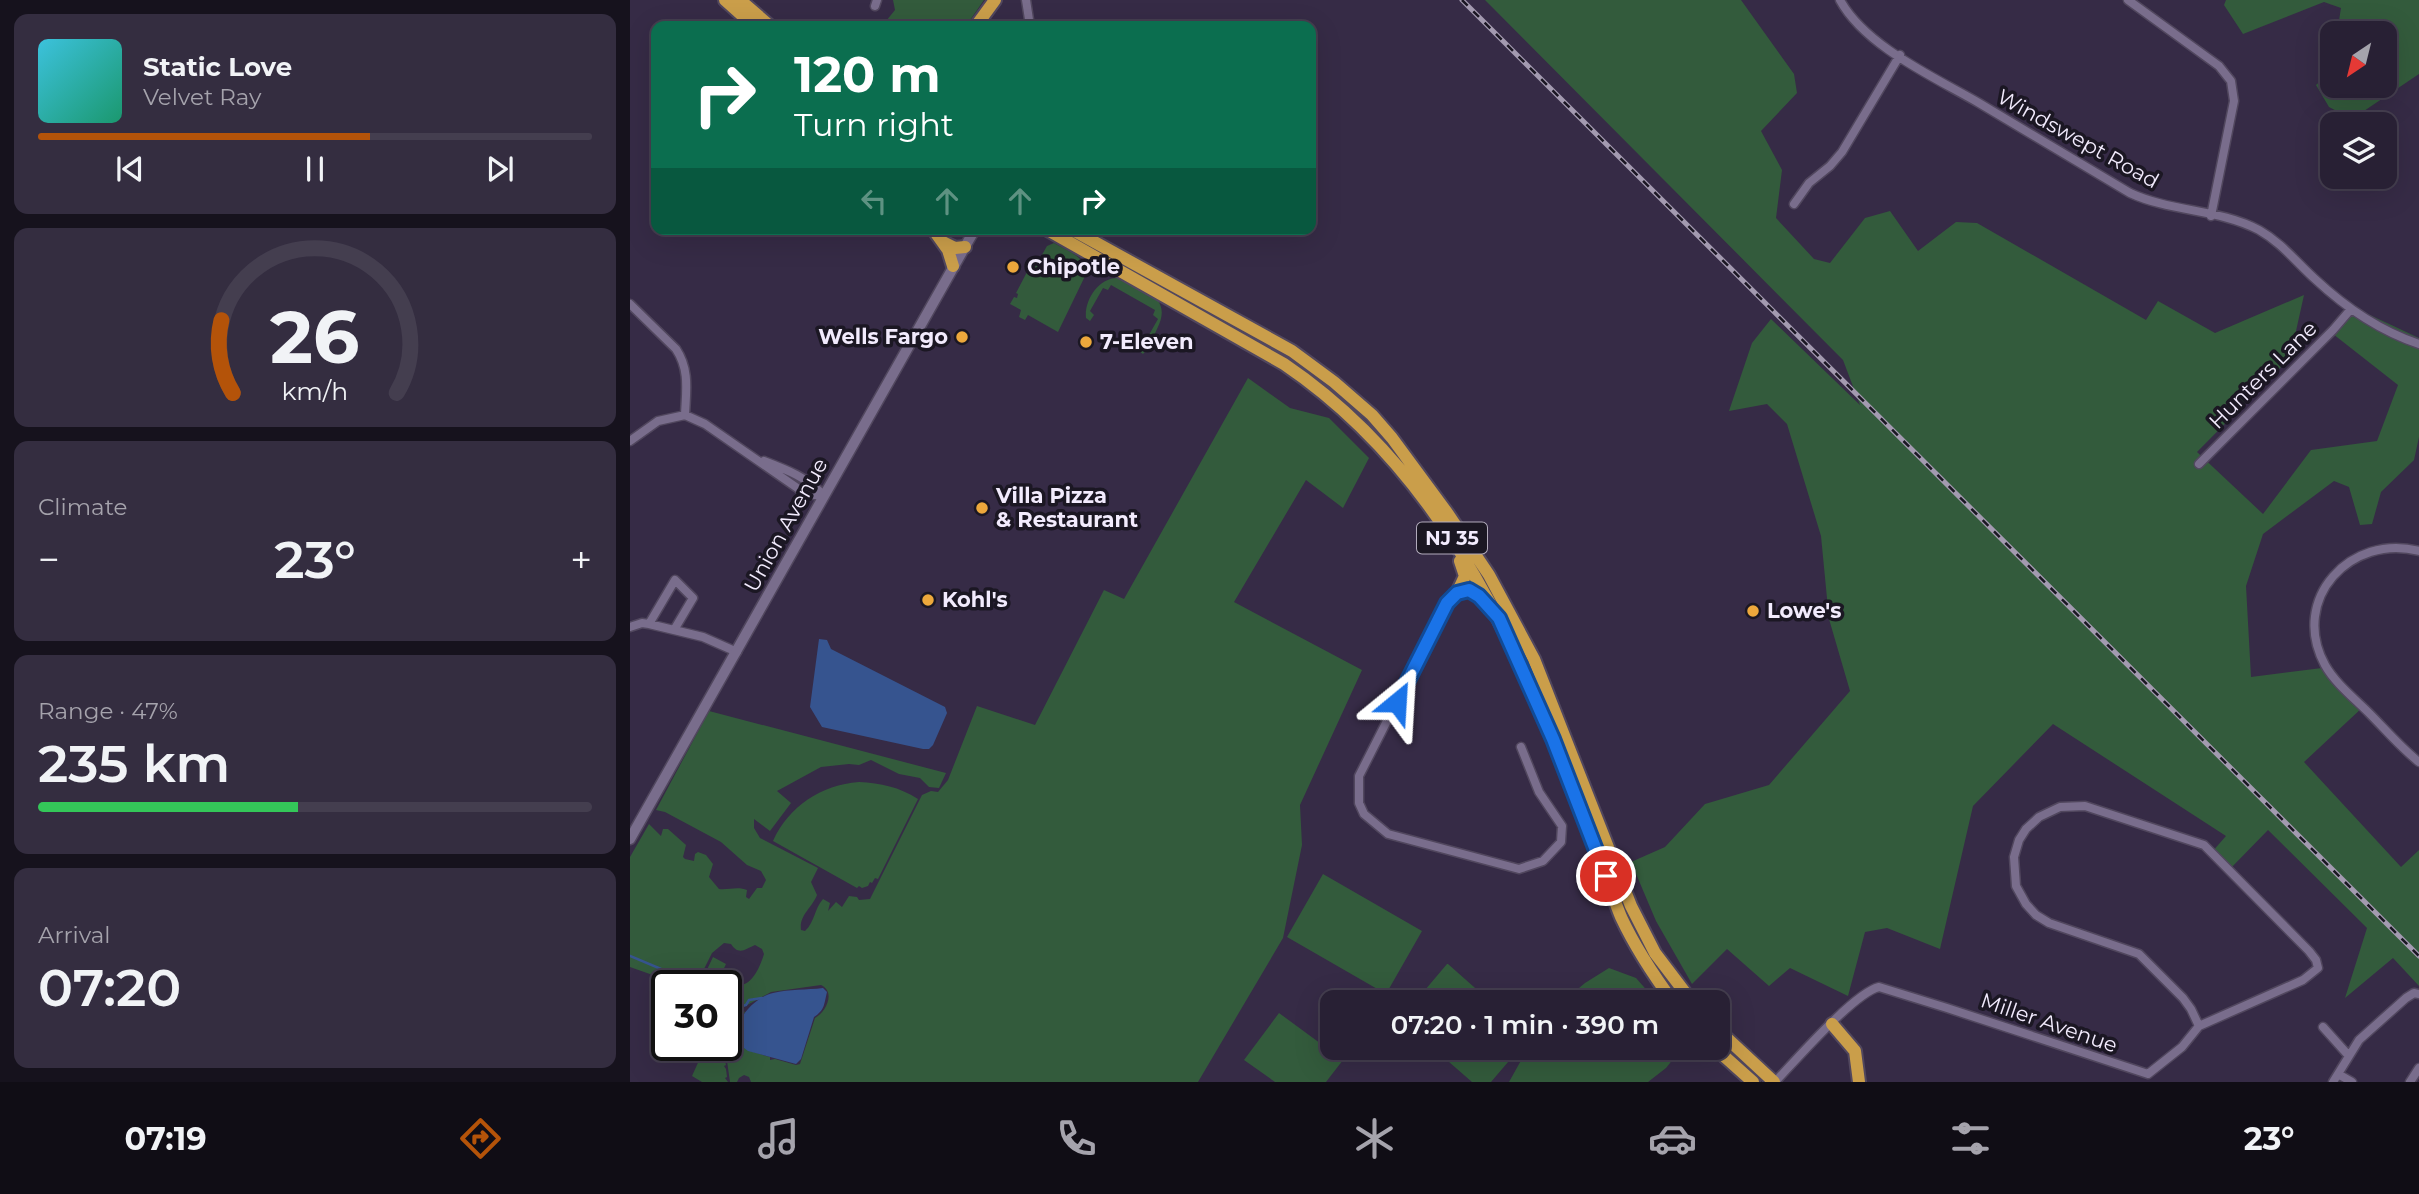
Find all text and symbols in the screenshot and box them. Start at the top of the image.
north arrow [2320,21,2398,98]
map controls [2320,21,2397,189]
text: 120 m [794,45,941,104]
icon: right [679,49,770,140]
text: Static Love [143,51,292,83]
text: Velvet Ray [143,83,261,111]
street label: Windswept Road [1993,84,2163,193]
text: Turn right [794,105,954,144]
button: layers [2320,112,2397,189]
icon: previous [111,150,149,188]
icon: pause [296,150,334,188]
icon: next [481,150,519,188]
icon: left [855,182,893,220]
icon: ahead [928,182,966,220]
icon: ahead [1001,182,1039,220]
icon: right [1074,182,1112,220]
place label: Chipotle [1027,254,1120,279]
marker: Chipotle [1005,259,1021,275]
text: 26 [270,294,360,382]
street label: Hunters Lane [2204,316,2322,434]
place label: Wells Fargo [818,324,948,349]
marker: Wells Fargo [954,329,970,345]
place label: 7-Eleven [1100,329,1194,354]
marker: 7-Eleven [1078,334,1094,350]
text: km/h [282,376,348,406]
street label: Union Avenue [739,454,833,596]
place label: Villa Pizza & Restaurant [995,483,1138,532]
text: Climate [38,493,127,521]
marker: Villa Pizza & Restaurant [974,500,990,516]
road number: NJ 35 [1417,523,1487,554]
text: 23° [274,528,356,591]
text: − [38,536,60,583]
text: + [570,536,592,583]
place label: Kohl's [942,587,1008,612]
marker: Kohl's [920,592,936,608]
place label: Lowe's [1767,598,1841,623]
marker: Lowe's [1745,603,1761,619]
position arrow [1360,665,1434,739]
text: Range · 47% [38,697,178,725]
text: 235 km [38,732,230,795]
pin [1576,846,1636,906]
icon: arrive [1587,857,1625,895]
text: Arrival [38,921,111,949]
text: 07:20 [38,956,181,1019]
speed limit sign: 30 [651,970,742,1061]
street label: Miller Avenue [1978,987,2121,1058]
text: 07:20 · 1 min · 390 m [1391,1009,1659,1041]
icon: directions [456,1114,505,1163]
icon: music [754,1114,803,1163]
icon: phone [1052,1114,1101,1163]
icon: climate [1350,1114,1399,1163]
icon: car [1648,1114,1697,1163]
icon: filters [1946,1114,1995,1163]
text: 07:19 [125,1119,207,1158]
text: 23° [2244,1119,2294,1158]

